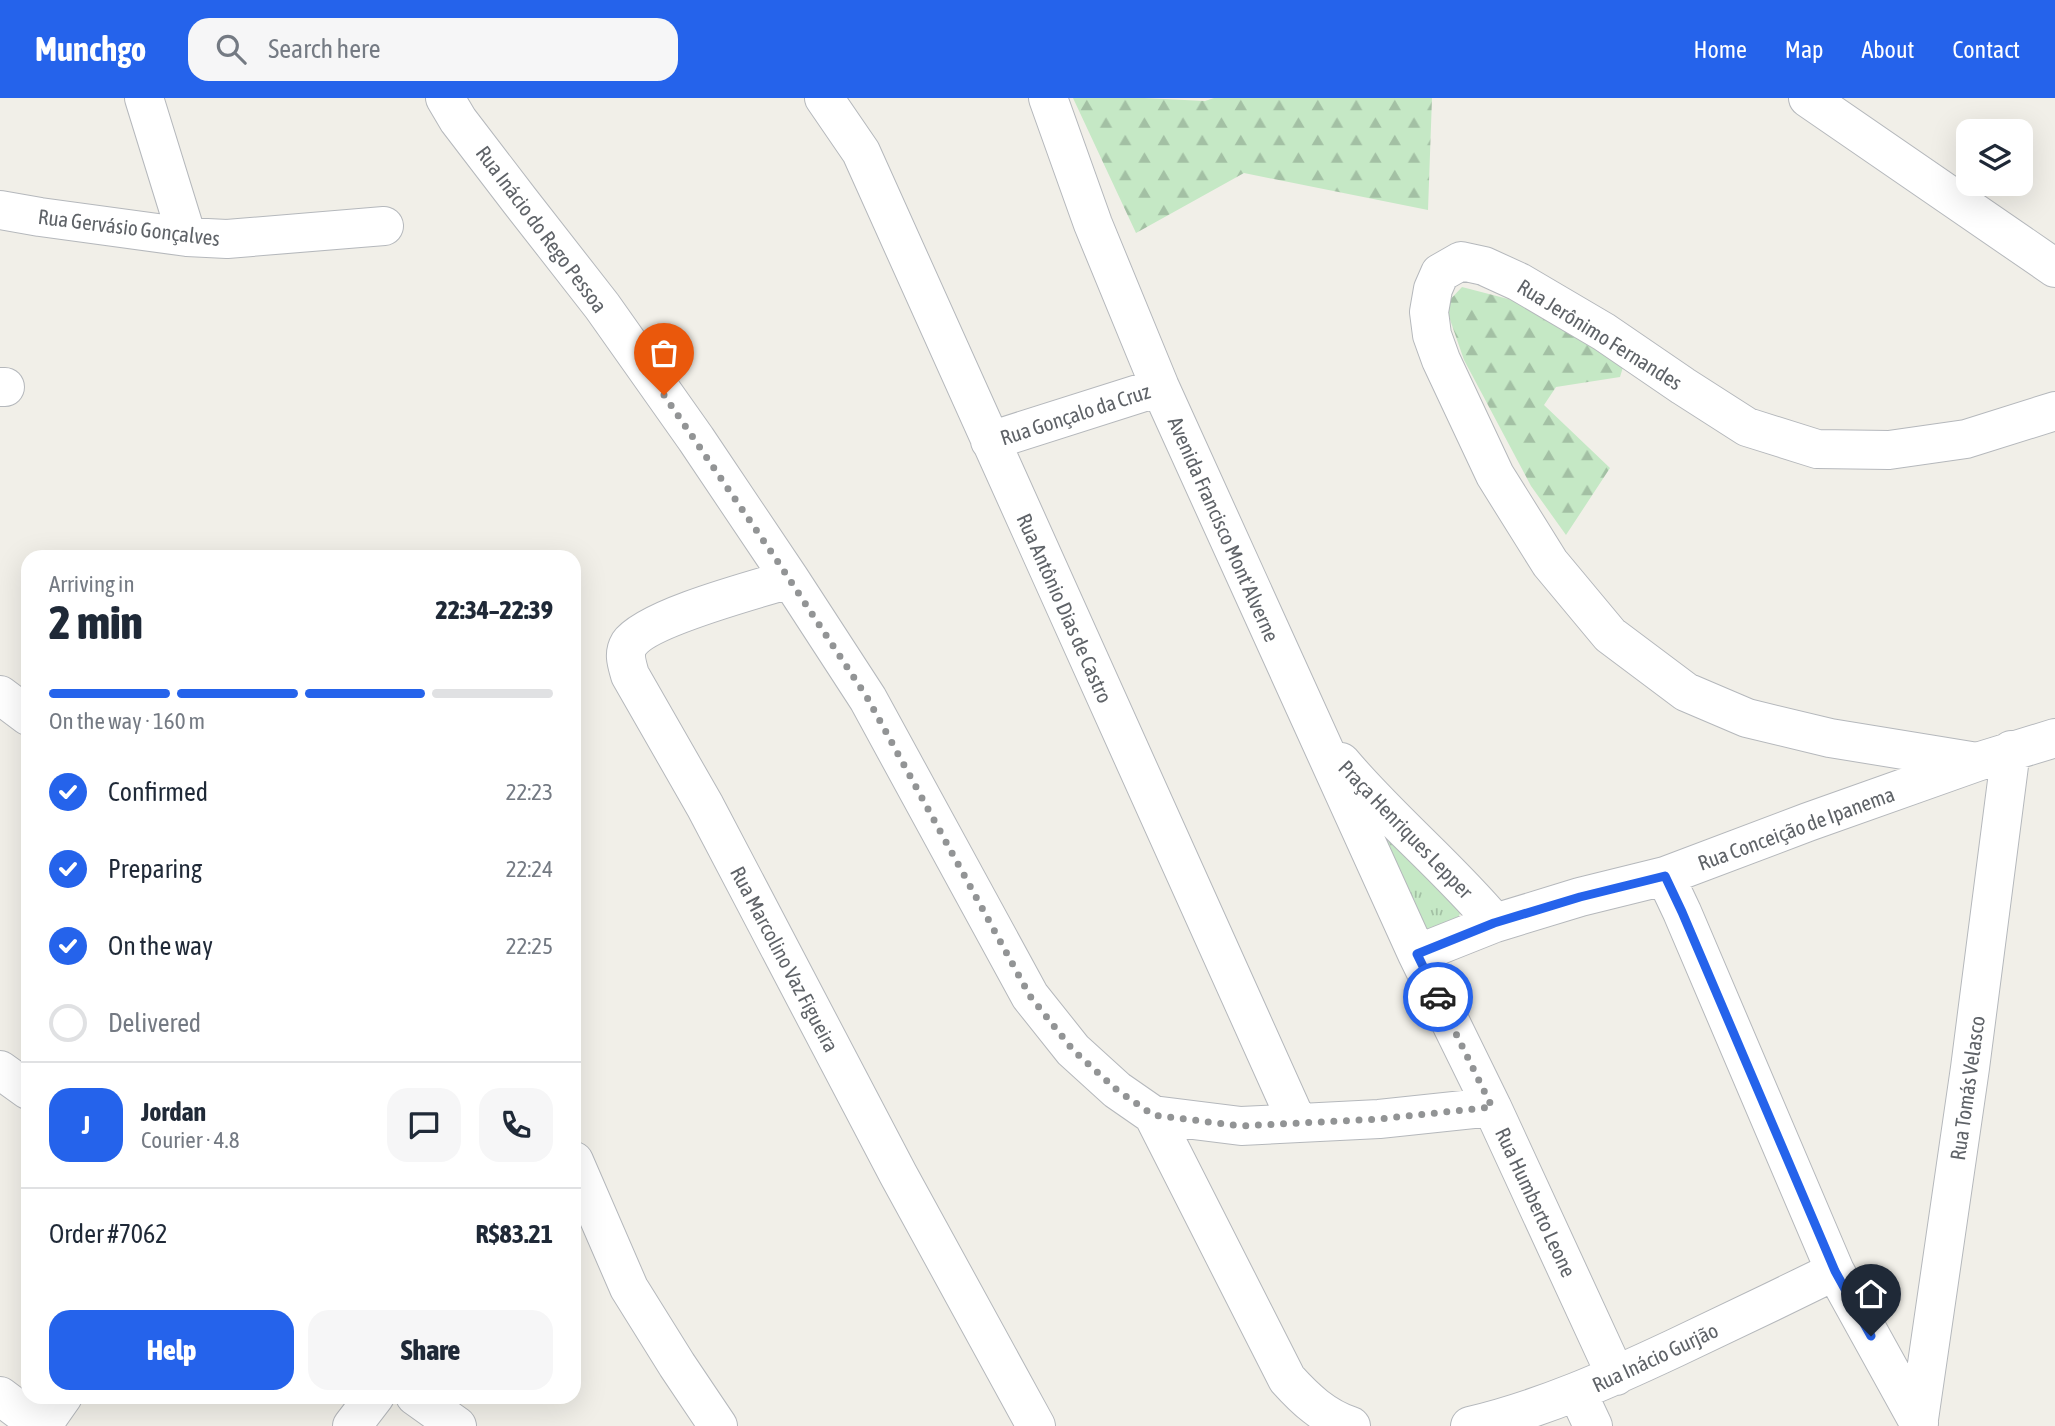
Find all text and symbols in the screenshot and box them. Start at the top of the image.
search box [188,18,678,81]
text: Munchgo [35,30,146,68]
icon: search [212,30,250,68]
text: Search here [268,34,380,64]
text: Home [1693,36,1747,63]
text: Map [1785,36,1823,63]
text: About [1861,36,1914,63]
text: Contact [1952,36,2020,63]
map controls [1956,119,2033,196]
button: layers [1956,119,2033,196]
street label: Rua Inácio do Rego Pessoa [472,141,612,317]
street label: Rua Gervásio Gonçalves [37,204,221,250]
street label: Rua Jerônimo Fernandes [1513,274,1687,394]
pin [634,323,694,395]
icon: bag [645,334,683,372]
street label: Rua Gonçalo da Cruz [997,378,1153,450]
street label: Avenida Francisco Mont'Alverne [1164,413,1284,645]
street label: Rua Antônio Dias de Castro [1012,509,1118,707]
text: Arriving in [49,571,135,597]
text: 22:34–22:39 [436,595,553,625]
text: 2 min [49,596,143,649]
text: On the way · 160 m [49,708,205,734]
street label: Praça Henriques Lepper [1334,755,1479,904]
icon: check [49,773,87,811]
text: Confirmed [108,777,208,807]
text: 22:23 [506,779,553,805]
street label: Rua Conceição de Ipanema [1695,781,1897,875]
icon: check [49,850,87,888]
text: Preparing [108,854,202,884]
text: 22:24 [506,856,553,882]
street label: Rua Marcolino Vaz Figueira [726,862,844,1056]
icon: check [49,927,87,965]
text: On the way [108,931,213,961]
text: 22:25 [506,933,553,959]
courier [1403,962,1473,1032]
icon: car [1419,978,1457,1016]
text: Delivered [108,1008,201,1038]
street label: Rua Tomás Velasco [1945,1014,1989,1162]
button: chat [387,1088,461,1162]
button: phone [479,1088,553,1162]
text: Jordan [141,1097,206,1127]
text: J [82,1110,90,1140]
street label: Rua Humberto Leone [1491,1124,1581,1280]
text: Courier · 4.8 [141,1127,240,1153]
text: Order #7062 [49,1219,168,1249]
text: R$83.21 [476,1219,553,1249]
pin [1841,1264,1901,1336]
icon: home [1852,1275,1890,1313]
button: Help [49,1310,294,1390]
button: Share [308,1310,553,1390]
street label: Rua Inácio Gurjão [1588,1317,1722,1397]

